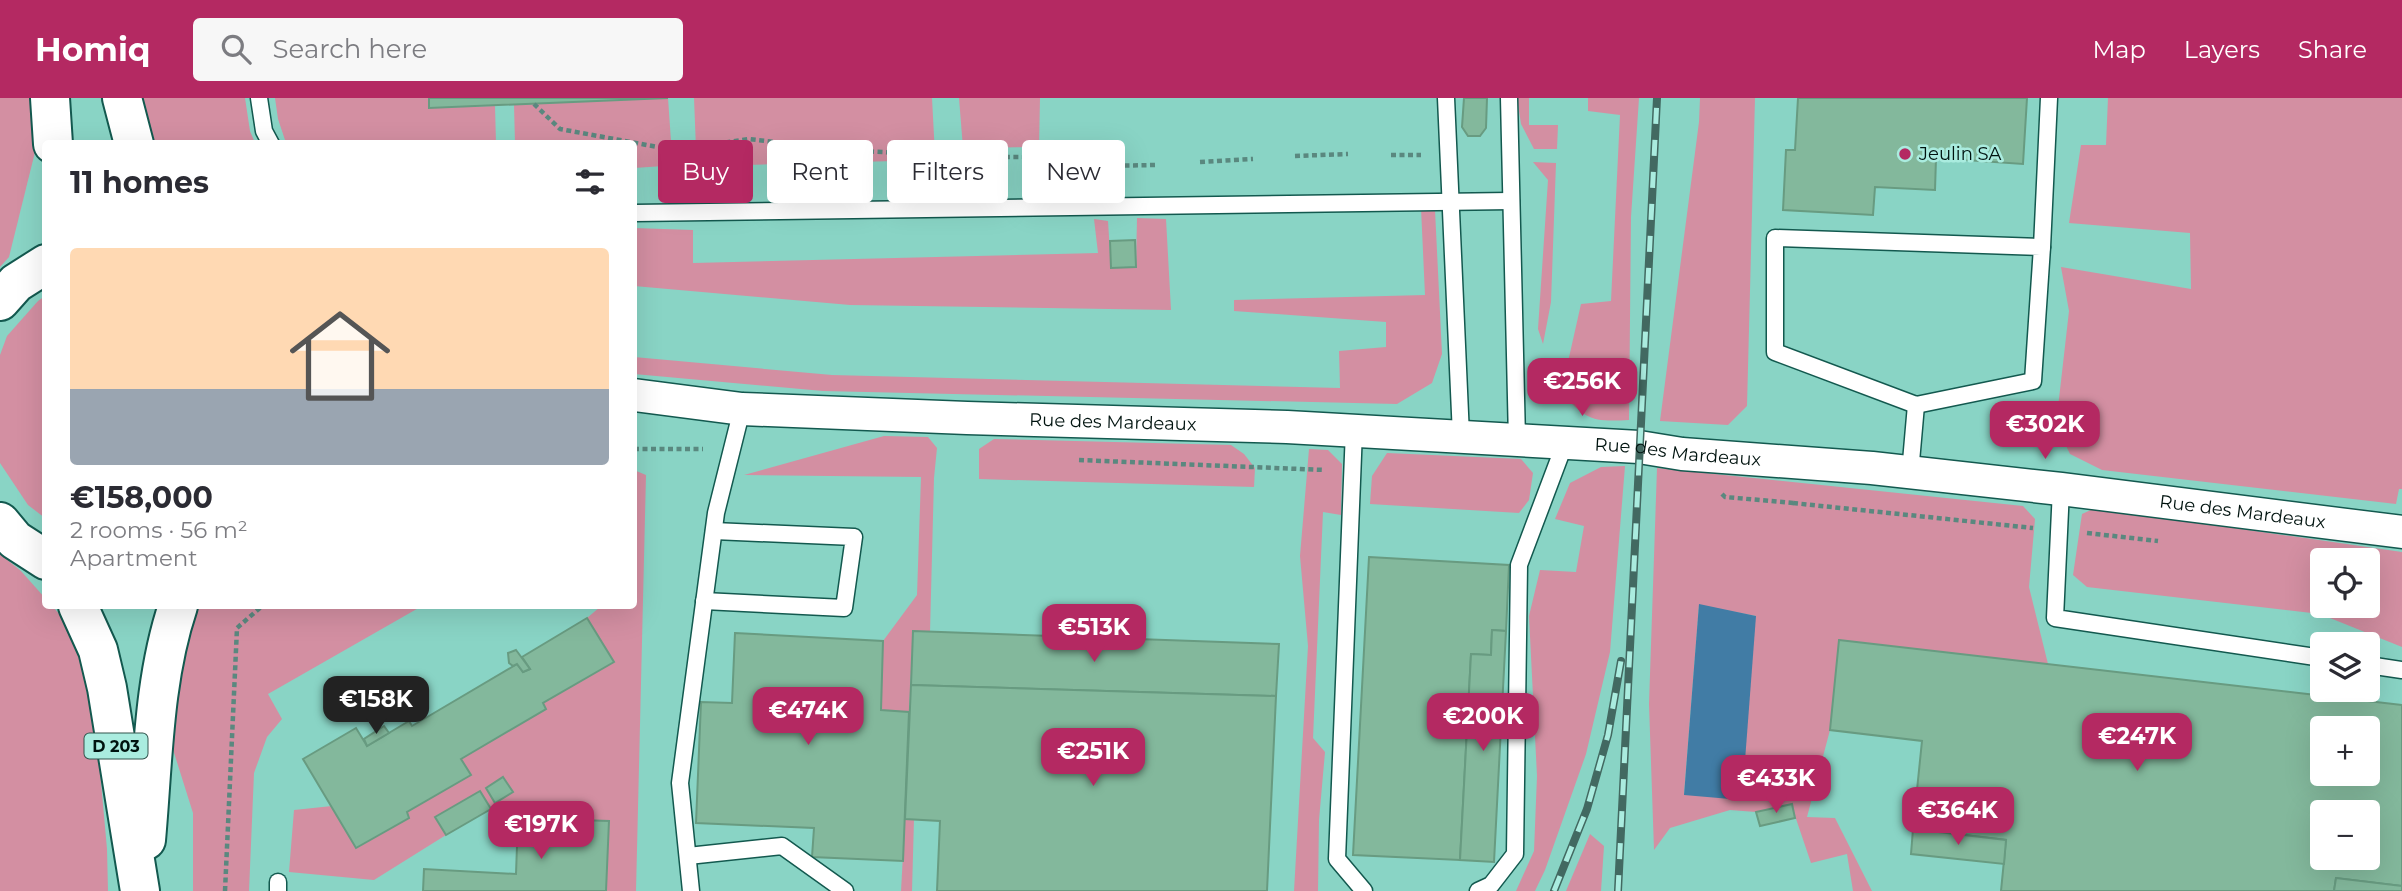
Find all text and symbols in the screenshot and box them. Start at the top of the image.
search box [193,18,683,81]
text: Homiq [35,29,151,69]
icon: search [217,30,255,68]
text: Search here [273,33,427,65]
text: Map [2092,35,2146,64]
text: Layers [2184,35,2260,64]
text: Share [2298,35,2367,64]
chip: Buy [658,140,753,203]
chip: Rent [767,140,873,203]
chip: Filters [887,140,1008,203]
chip: New [1022,140,1125,203]
place label: Jeulin SA [1918,143,2002,165]
marker: Jeulin SA [1897,146,1913,162]
icon: filters [571,163,609,201]
text: 11 homes [70,164,209,201]
icon: home [277,293,403,419]
pin: €256K [1533,358,1631,418]
text: €256K [1543,367,1621,395]
pin: €302K [1996,402,2094,461]
street label: Rue des Mardeaux [1029,409,1197,435]
text: €302K [2006,410,2084,438]
street label: Rue des Mardeaux [1594,433,1762,471]
text: €158,000 [70,479,213,516]
street label: Rue des Mardeaux [2158,491,2327,533]
text: 2 rooms · 56 m² [70,516,248,544]
text: Apartment [70,544,198,572]
map controls [2310,548,2380,870]
button: locate [2310,548,2380,618]
pin: €513K [1045,604,1143,664]
text: €513K [1058,613,1130,641]
button: layers [2310,632,2380,702]
pin: €158K [327,676,425,736]
text: €158K [339,685,413,713]
pin: €474K [759,688,857,747]
pin: €200K [1434,694,1532,753]
text: €474K [769,696,847,724]
text: €200K [1443,702,1523,730]
pin: €247K [2088,714,2186,773]
button: + [2310,716,2380,786]
text: €247K [2098,722,2176,750]
pin: €251K [1044,728,1142,788]
road number: D 203 [85,734,148,758]
text: €251K [1057,737,1129,765]
pin: €433K [1727,756,1825,815]
text: €433K [1737,764,1815,792]
pin: €364K [1909,788,2007,847]
text: €364K [1918,796,1998,824]
button: − [2310,800,2380,870]
pin: €197K [492,802,590,861]
text: €197K [504,810,578,838]

